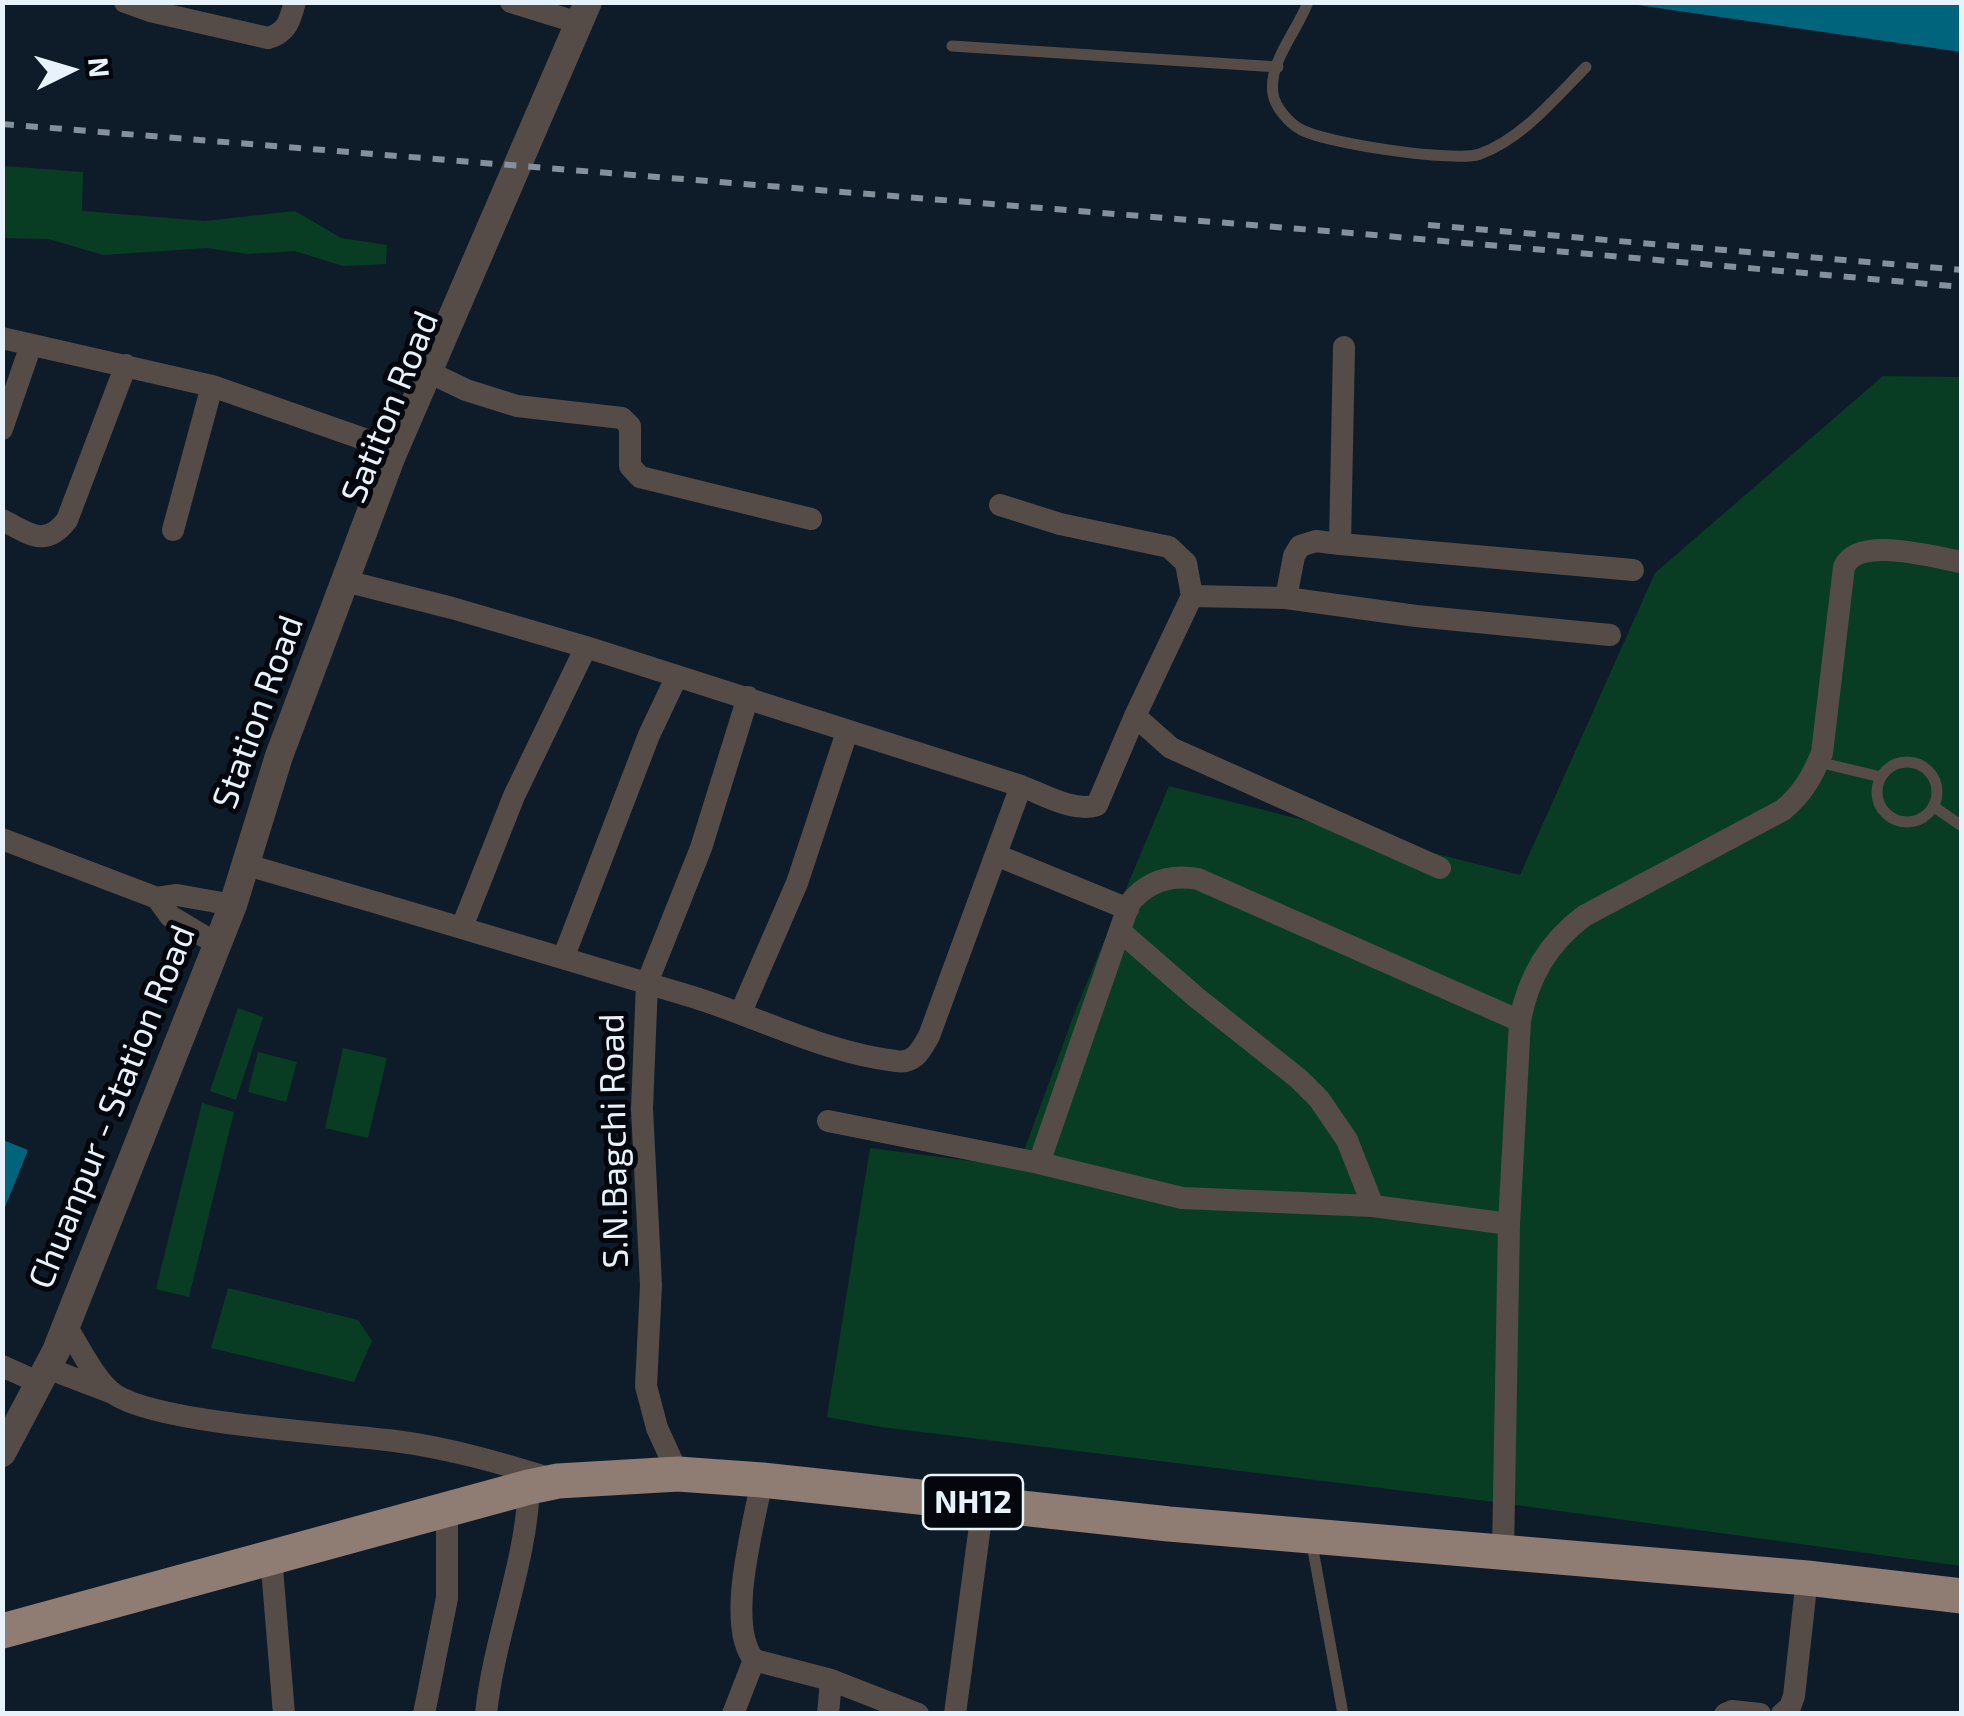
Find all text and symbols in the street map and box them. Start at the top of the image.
north arrow [20,20,120,120]
text: N [82,56,118,79]
street label: Satiton Road [333,305,447,509]
street label: Station Road [204,610,312,814]
street label: Chuanpur - Station Road [20,919,204,1295]
street label: S.N.Bagchi Road [591,1013,637,1269]
road number: NH12 [923,1475,1023,1529]

